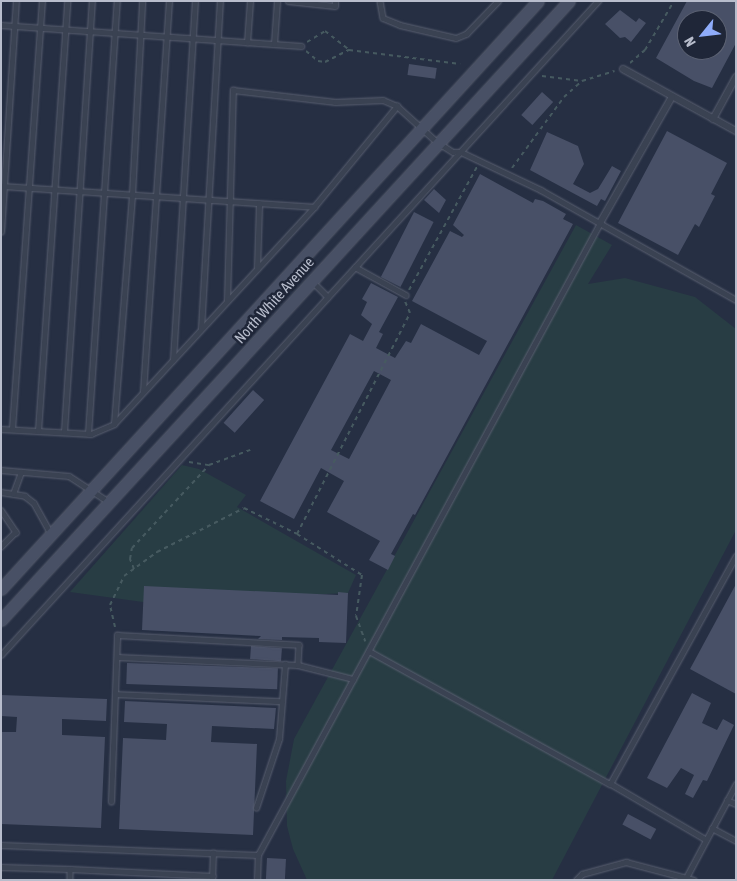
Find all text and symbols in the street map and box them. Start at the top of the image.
north arrow [677,10,727,60]
text: N [681,34,699,49]
street label: North White Avenue [231,253,317,347]

